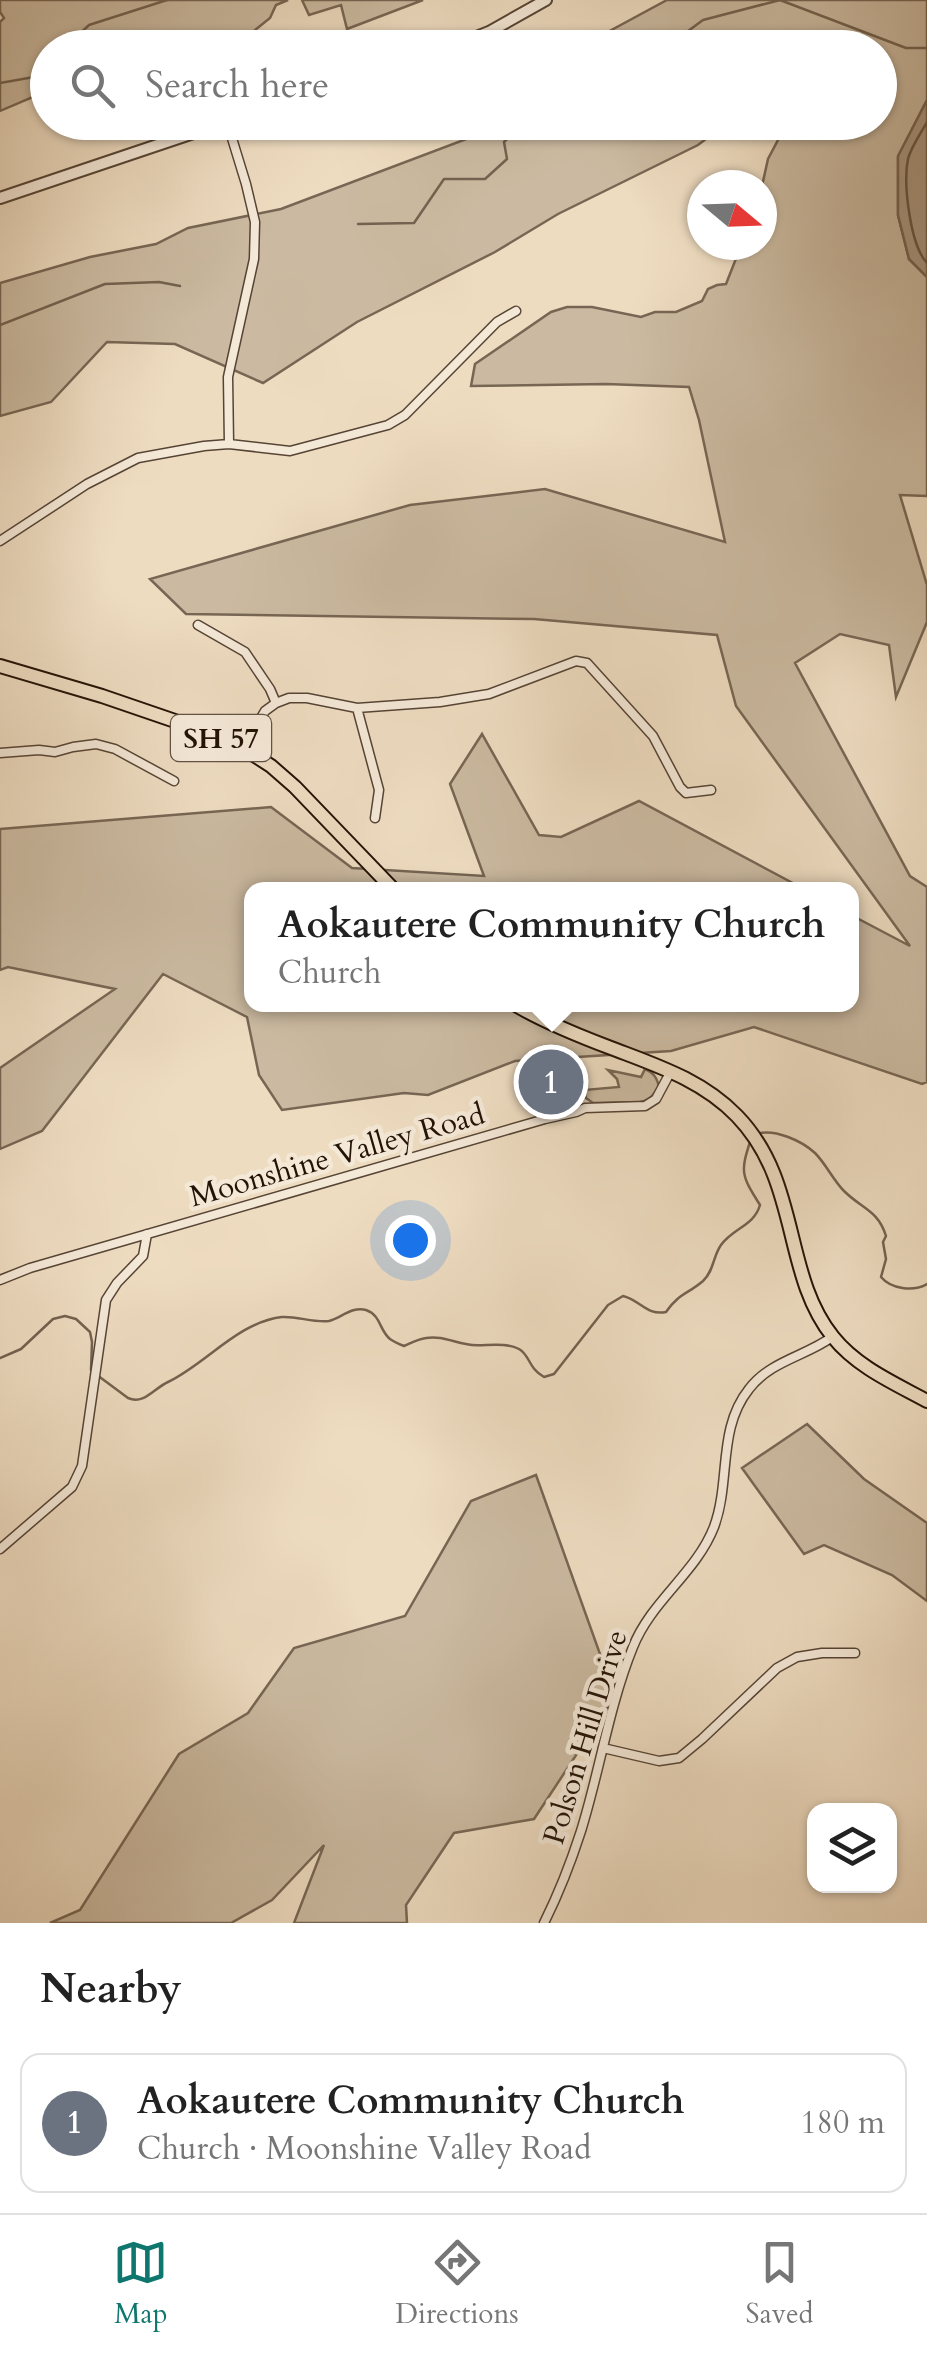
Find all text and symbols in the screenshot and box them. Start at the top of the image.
search box [30,30,897,140]
icon: search [65,58,120,113]
text: Search here [145,59,329,111]
north arrow [687,170,777,260]
road number: SH 57 [171,715,271,761]
popup [244,882,859,1012]
text: Aokautere Community Church [278,899,825,951]
text: Church [278,951,381,995]
pin: 1 [518,1044,584,1120]
street label: Moonshine Valley Road [185,1094,489,1217]
your location [385,1215,436,1266]
street label: Polson Hill Drive [533,1625,638,1849]
map controls [807,1803,897,1893]
button: layers [807,1803,897,1893]
text: Nearby [40,1960,182,2017]
text: Aokautere Community Church [137,2075,684,2127]
text: 1 [66,2101,83,2145]
text: 180 m [800,2101,885,2145]
text: Church · Moonshine Valley Road [137,2127,591,2171]
tab: Map [113,2235,168,2333]
tab: Directions [395,2235,519,2333]
tab: Saved [746,2235,814,2333]

